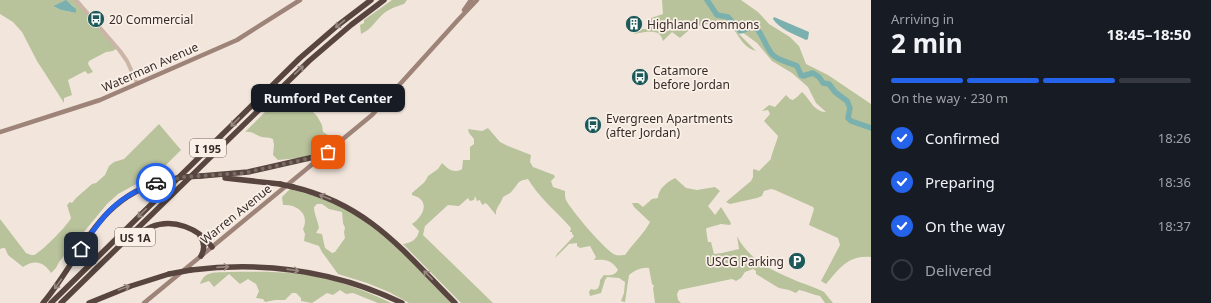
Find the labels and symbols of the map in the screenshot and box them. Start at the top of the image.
bus stop icon: 20 Commercial [86,9,106,29]
place label: 20 Commercial [109,11,193,28]
building icon: Highland Commons [624,14,644,34]
place label: Highland Commons [647,16,759,33]
one-way arrow [334,19,345,28]
street label: Waterman Avenue [99,38,201,96]
place label: Catamore before Jordan [653,62,730,93]
one-way arrow [294,65,304,74]
bus stop icon: Catamore before Jordan [630,67,650,87]
callout: Rumford Pet Center [251,84,405,112]
place label: Evergreen Apartments (after Jordan) [606,110,733,141]
bus stop icon: Evergreen Apartments (after Jordan) [583,115,603,135]
one-way arrow [230,117,240,127]
pin [311,135,345,169]
road number: I 195 [190,139,226,157]
courier [136,163,176,203]
street label: Warren Avenue [197,180,275,248]
one-way arrow [320,193,332,200]
one-way arrow [137,209,147,218]
road number: US 1A [115,228,155,246]
pin [64,232,98,266]
parking icon: USCG Parking [787,251,807,271]
place label: USCG Parking [706,253,784,270]
one-way arrow [216,264,229,271]
one-way arrow [286,266,299,274]
one-way arrow [423,270,432,280]
one-way arrow [54,278,62,289]
one-way arrow [118,283,130,291]

